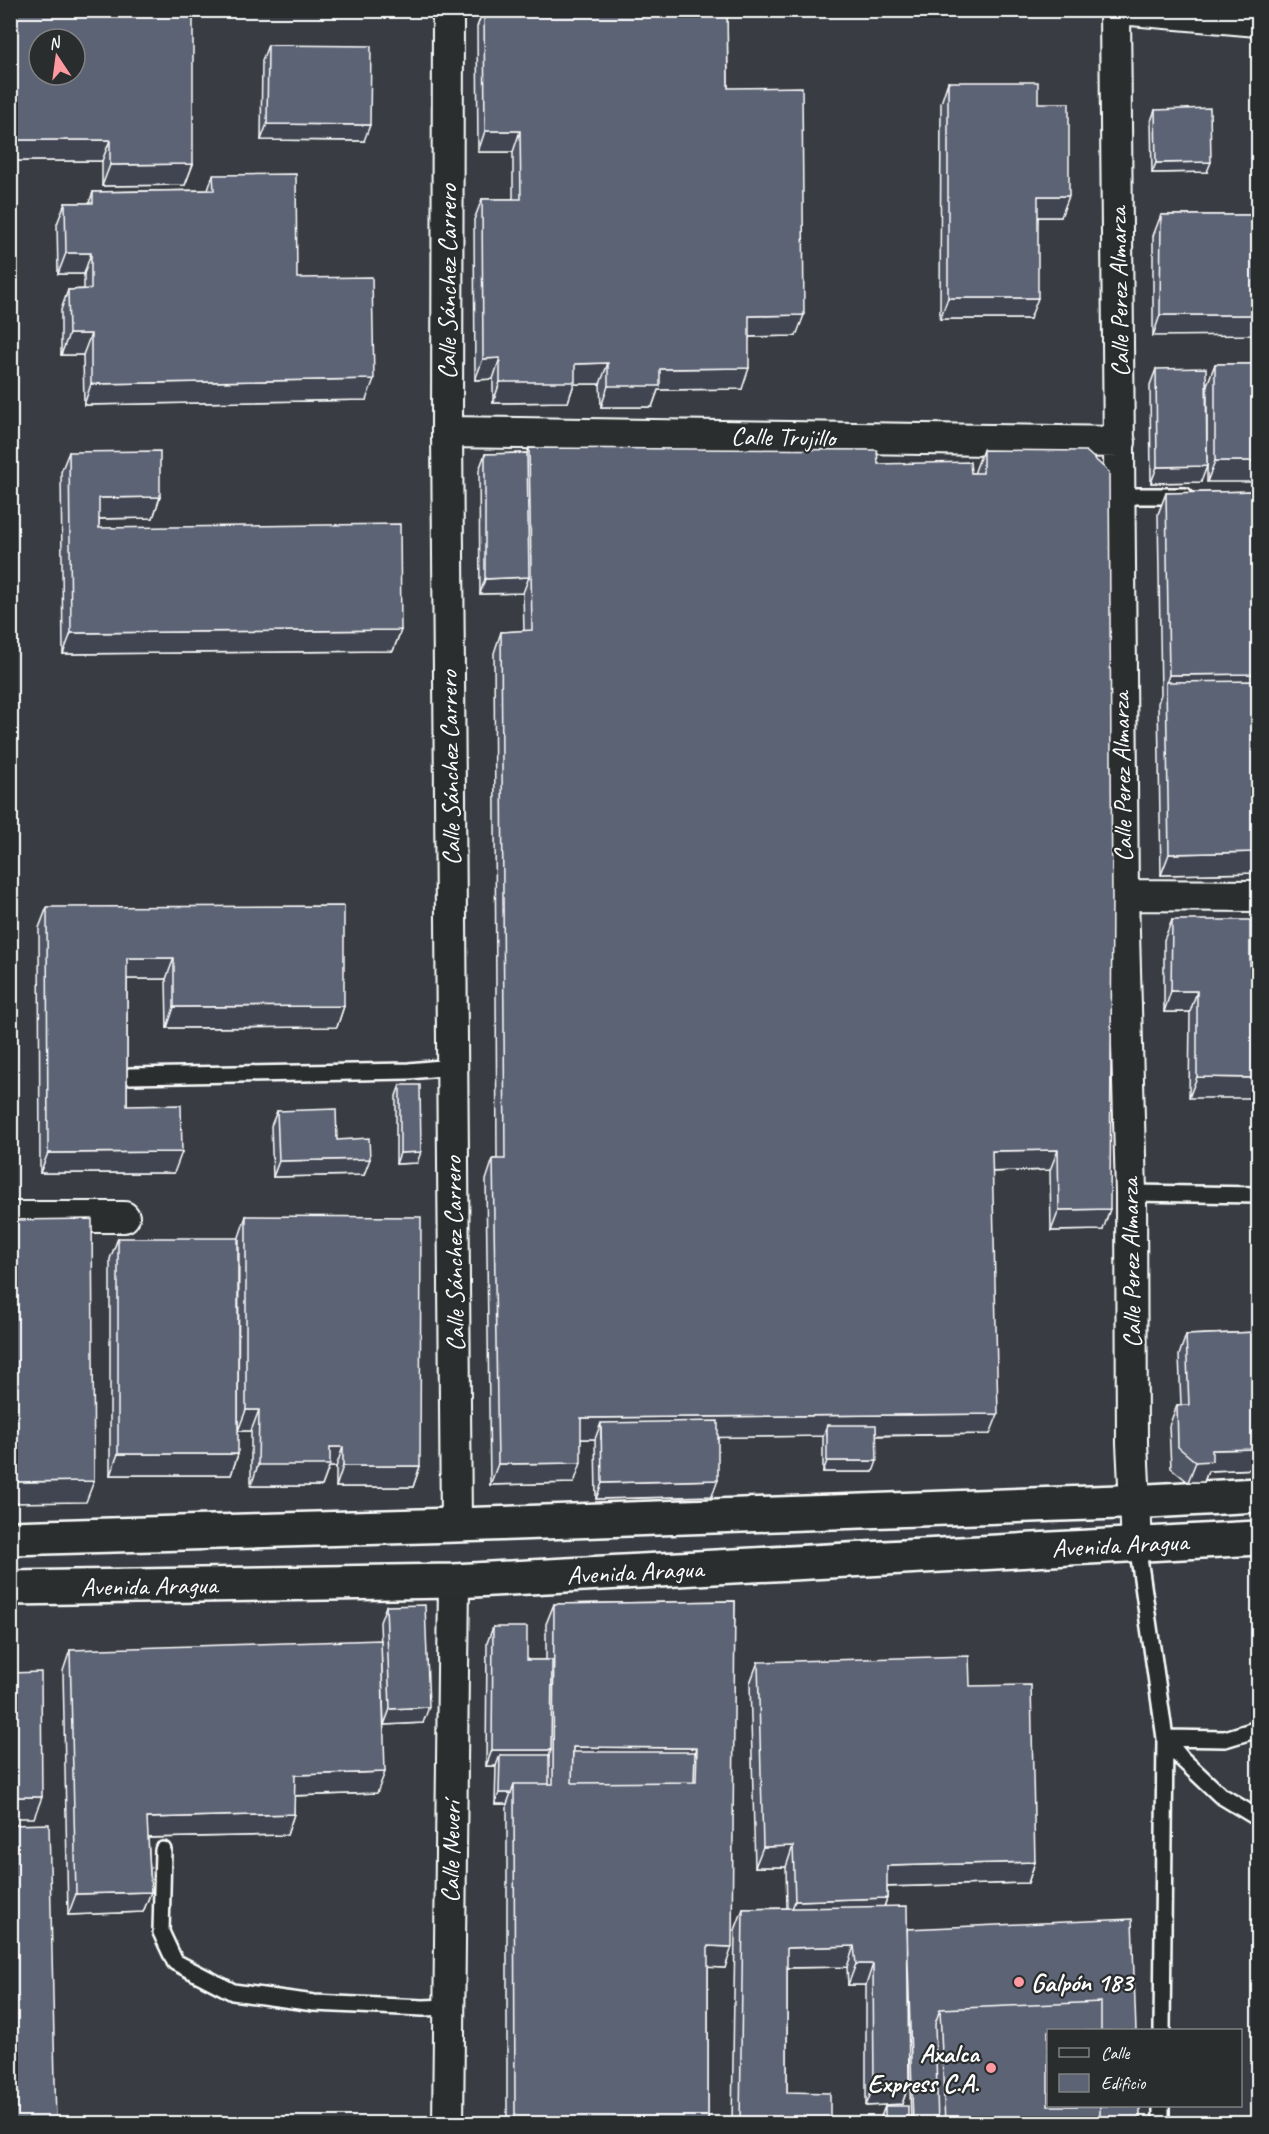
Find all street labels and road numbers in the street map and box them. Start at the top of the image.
street label: Calle Sánchez Carrero [431,183,464,380]
street label: Calle Perez Almarza [1101,204,1137,377]
street label: Calle Trujillo [731,420,838,454]
street label: Calle Sánchez Carrero [432,668,468,866]
street label: Calle Perez Almarza [1104,689,1140,862]
street label: Calle Sánchez Carrero [436,1154,472,1352]
street label: Calle Perez Almarza [1113,1175,1149,1348]
street label: Avenida Aragua [1051,1525,1191,1565]
street label: Avenida Aragua [566,1552,706,1592]
street label: Avenida Aragua [80,1568,220,1604]
street label: Calle Neverí [434,1796,468,1903]

